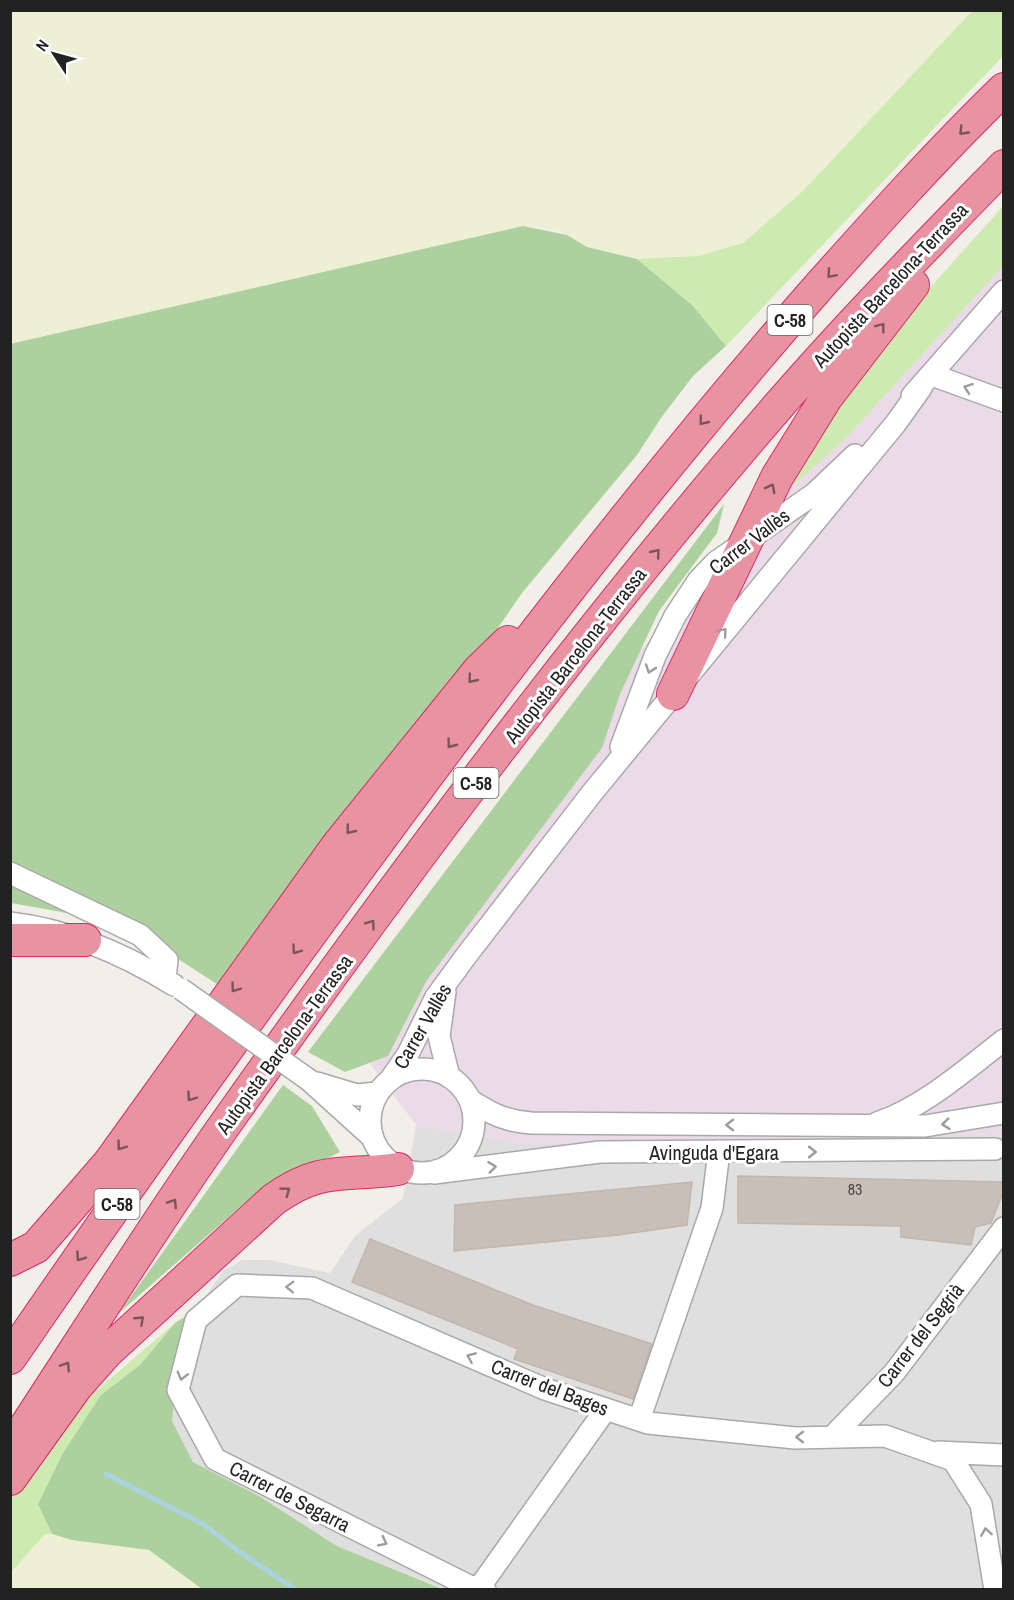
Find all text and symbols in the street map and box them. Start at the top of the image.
north arrow [24,24,84,84]
text: N [30,35,54,55]
one-way arrow [959,124,970,134]
street label: Autopista Barcelona-Terrassa [806,197,974,374]
one-way arrow [827,267,838,278]
road number: C-58 [768,305,812,335]
one-way arrow [873,323,884,334]
one-way arrow [963,383,974,395]
one-way arrow [700,415,711,426]
one-way arrow [764,483,776,494]
street label: Carrer Vallès [703,502,795,580]
one-way arrow [649,549,660,560]
street label: Autopista Barcelona-Terrassa [497,562,652,749]
one-way arrow [716,628,727,639]
one-way arrow [645,663,658,674]
one-way arrow [469,672,480,683]
one-way arrow [448,737,459,748]
road number: C-58 [454,768,498,798]
one-way arrow [346,823,357,834]
one-way arrow [364,919,375,930]
one-way arrow [293,944,304,955]
street label: Autopista Barcelona-Terrassa [209,949,358,1140]
street label: Carrer Vallès [387,978,457,1074]
one-way arrow [231,981,242,992]
one-way arrow [187,1091,198,1102]
one-way arrow [941,1117,951,1130]
one-way arrow [726,1119,735,1131]
street label: Avinguda d'Egara [648,1139,779,1166]
one-way arrow [117,1140,128,1151]
one-way arrow [807,1145,816,1158]
one-way arrow [487,1161,497,1174]
house number: 83 [848,1178,862,1200]
one-way arrow [279,1187,290,1198]
road number: C-58 [94,1189,140,1219]
one-way arrow [166,1199,177,1210]
one-way arrow [76,1251,87,1262]
street label: Carrer del Segrià [871,1277,969,1393]
one-way arrow [286,1280,295,1293]
one-way arrow [133,1316,144,1327]
one-way arrow [466,1352,477,1364]
street label: Carrer del Bages [487,1352,613,1422]
one-way arrow [59,1361,70,1372]
one-way arrow [176,1371,189,1381]
one-way arrow [796,1431,805,1444]
street label: Carrer de Segarra [225,1454,355,1538]
one-way arrow [980,1527,992,1536]
one-way arrow [376,1535,387,1546]

